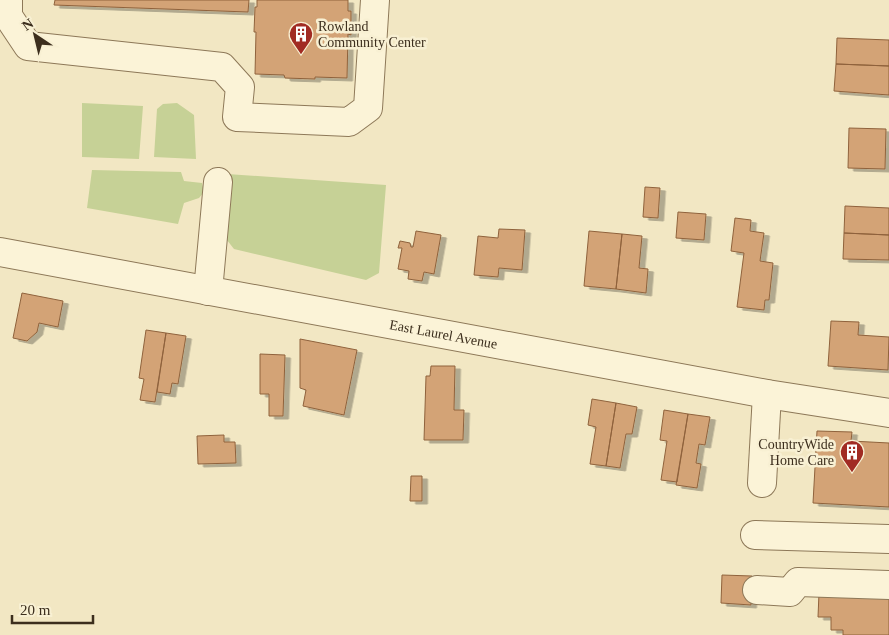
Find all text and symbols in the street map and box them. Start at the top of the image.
north arrow [10,10,60,60]
text: N [19,16,36,34]
place label: Rowland Community Center [318,19,426,50]
building icon: Rowland Community Center [288,21,314,55]
street label: East Laurel Avenue [388,317,499,352]
place label: CountryWide Home Care [758,437,834,468]
building icon: CountryWide Home Care [839,439,865,473]
scale bar [12,592,94,624]
text: 20 m [20,602,51,618]

